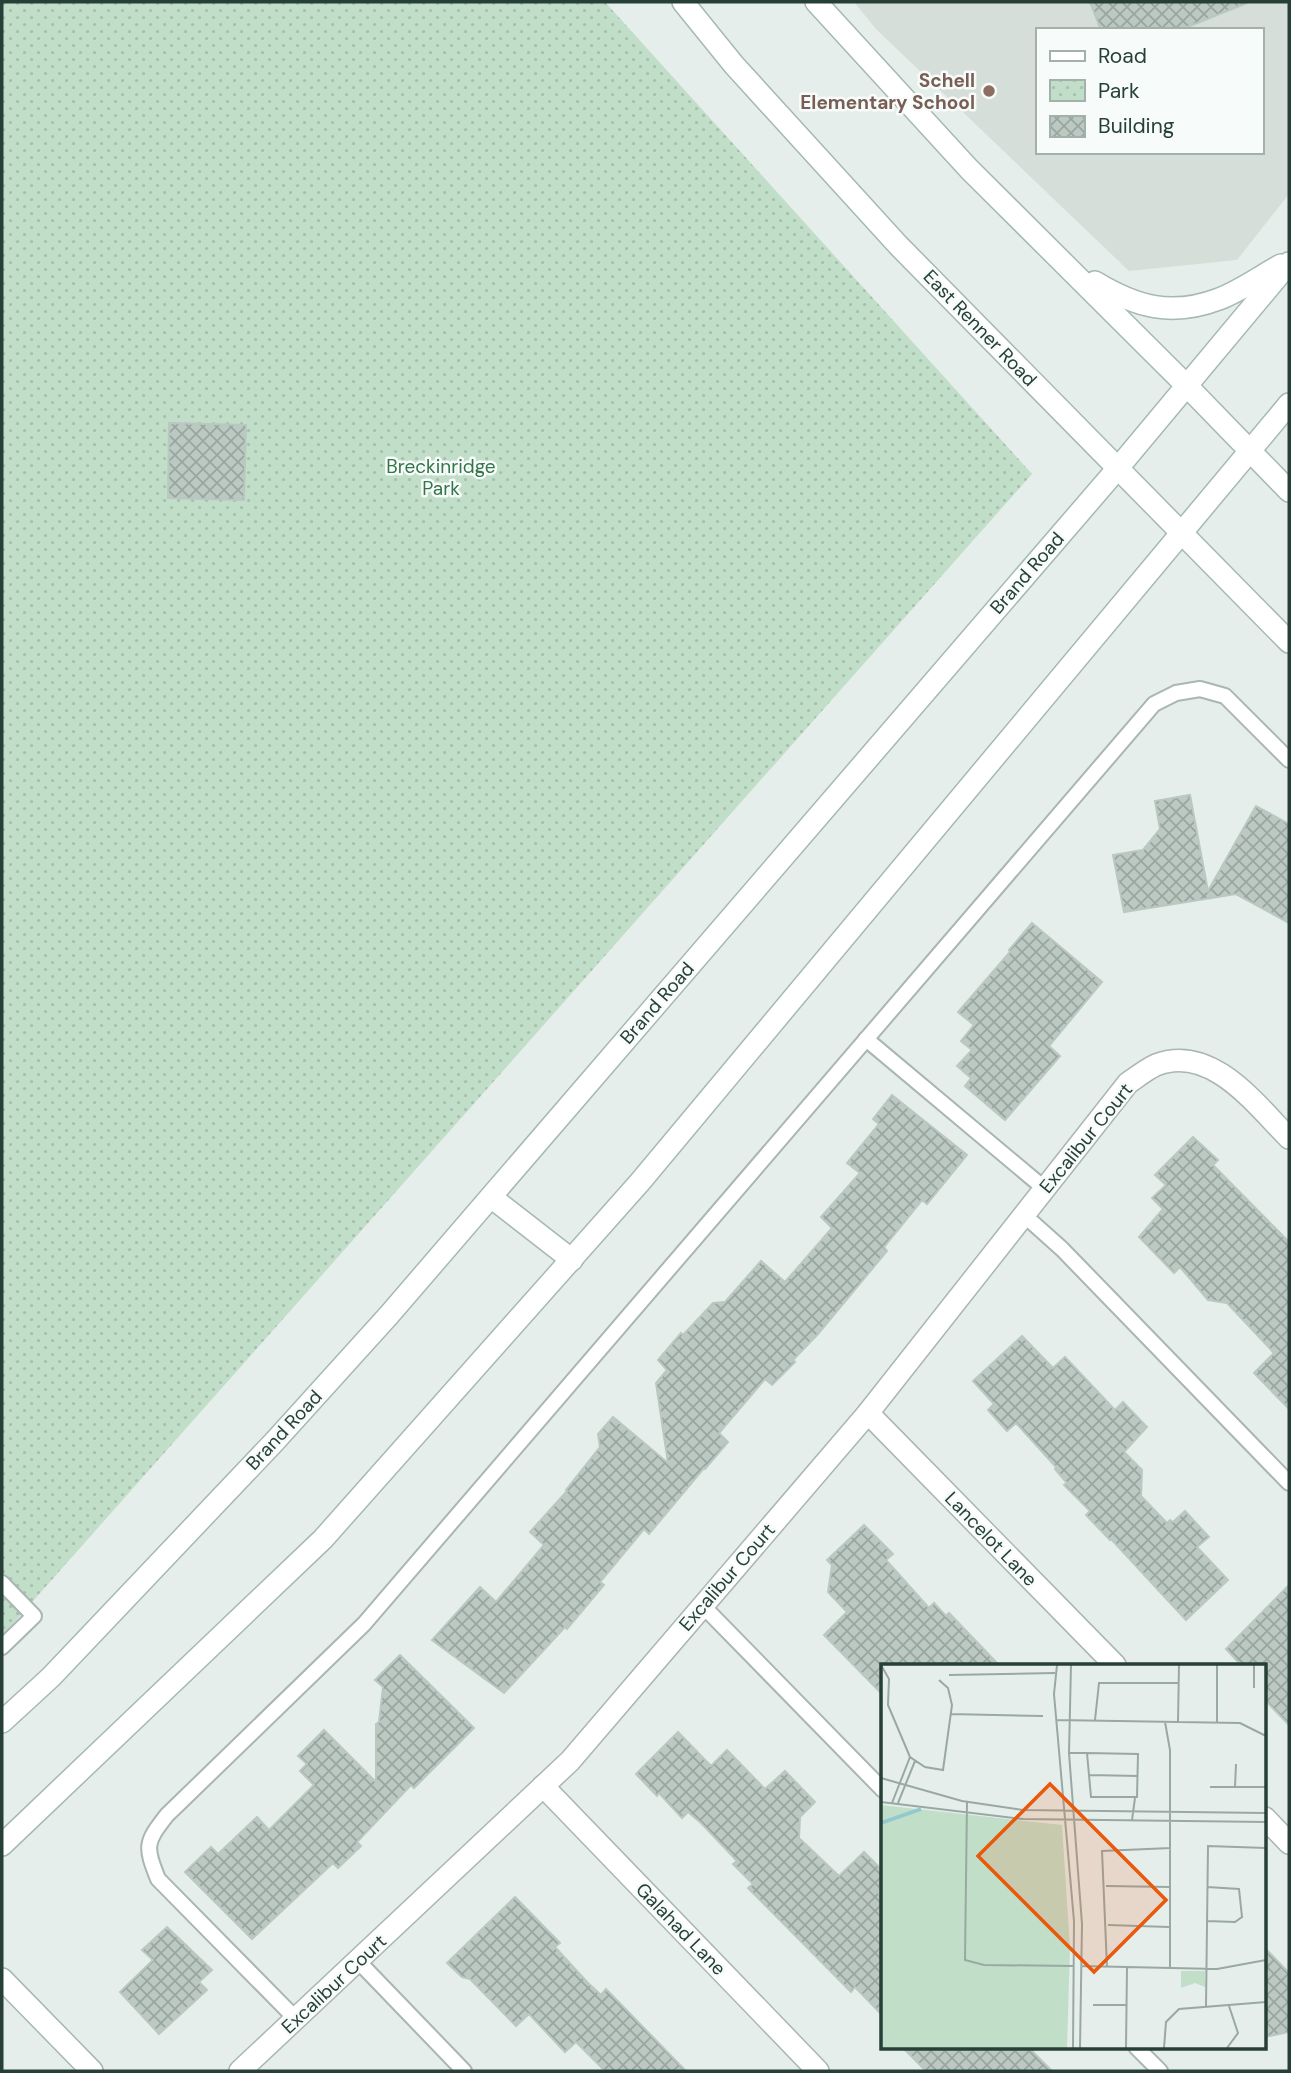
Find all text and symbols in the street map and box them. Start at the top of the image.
legend [1036,28,1263,154]
text: Road [1098,42,1147,70]
place label: Schell Elementary School [800,68,975,115]
text: Park [1098,77,1140,105]
marker: Schell Elementary School [981,83,997,99]
text: Building [1098,112,1175,140]
street label: East Renner Road [918,264,1042,392]
park label: Breckinridge Park [386,454,496,501]
street label: Brand Road [984,527,1070,619]
street label: Brand Road [614,957,700,1049]
street label: Excalibur Court [1034,1078,1138,1198]
street label: Brand Road [240,1385,328,1475]
street label: Lancelot Lane [939,1486,1043,1592]
street label: Excalibur Court [673,1518,781,1636]
inset map [881,1664,1266,2048]
street label: Galahad Lane [630,1877,732,1981]
street label: Excalibur Court [276,1929,392,2039]

